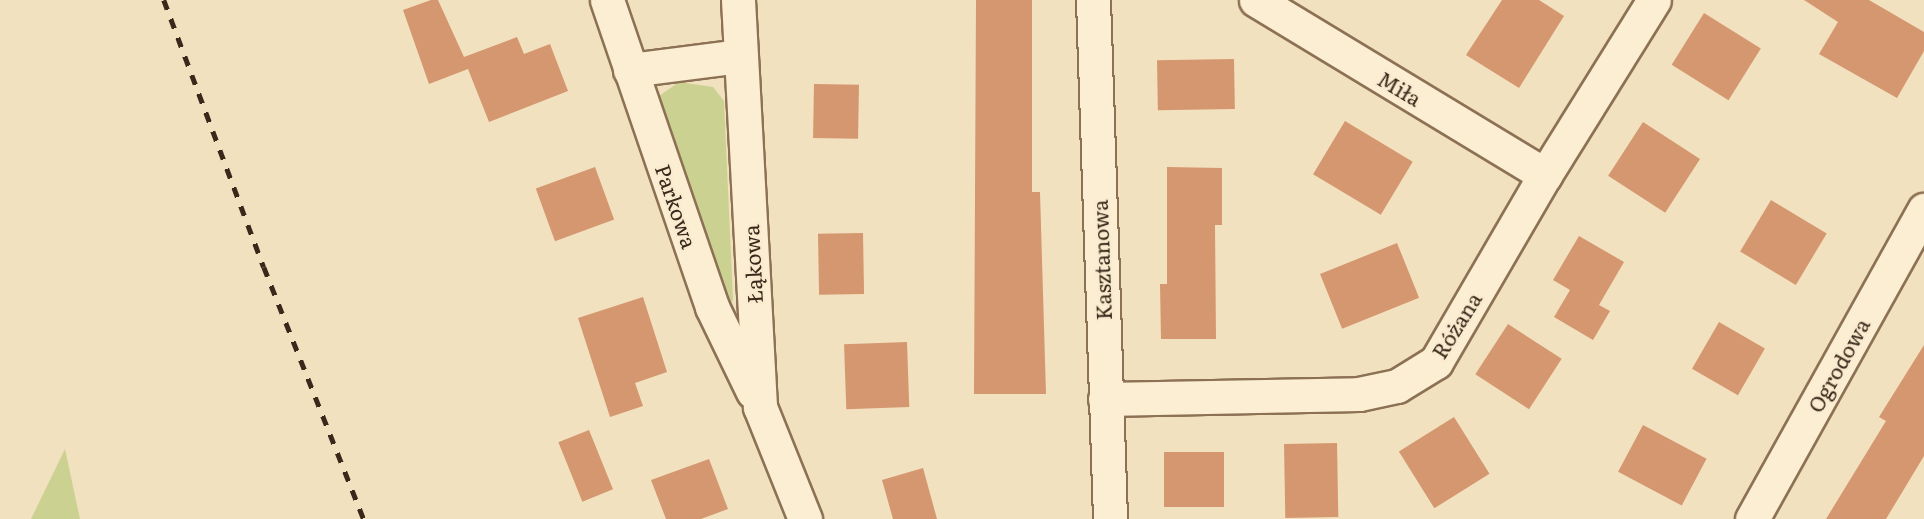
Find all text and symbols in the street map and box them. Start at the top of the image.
street label: Miła [1374,65,1426,111]
street label: Parkowa [651,161,703,251]
street label: Kasztanowa [1086,199,1116,321]
street label: Łąkowa [737,224,767,304]
street label: Różana [1426,287,1486,363]
street label: Ogrodowa [1802,314,1874,416]

